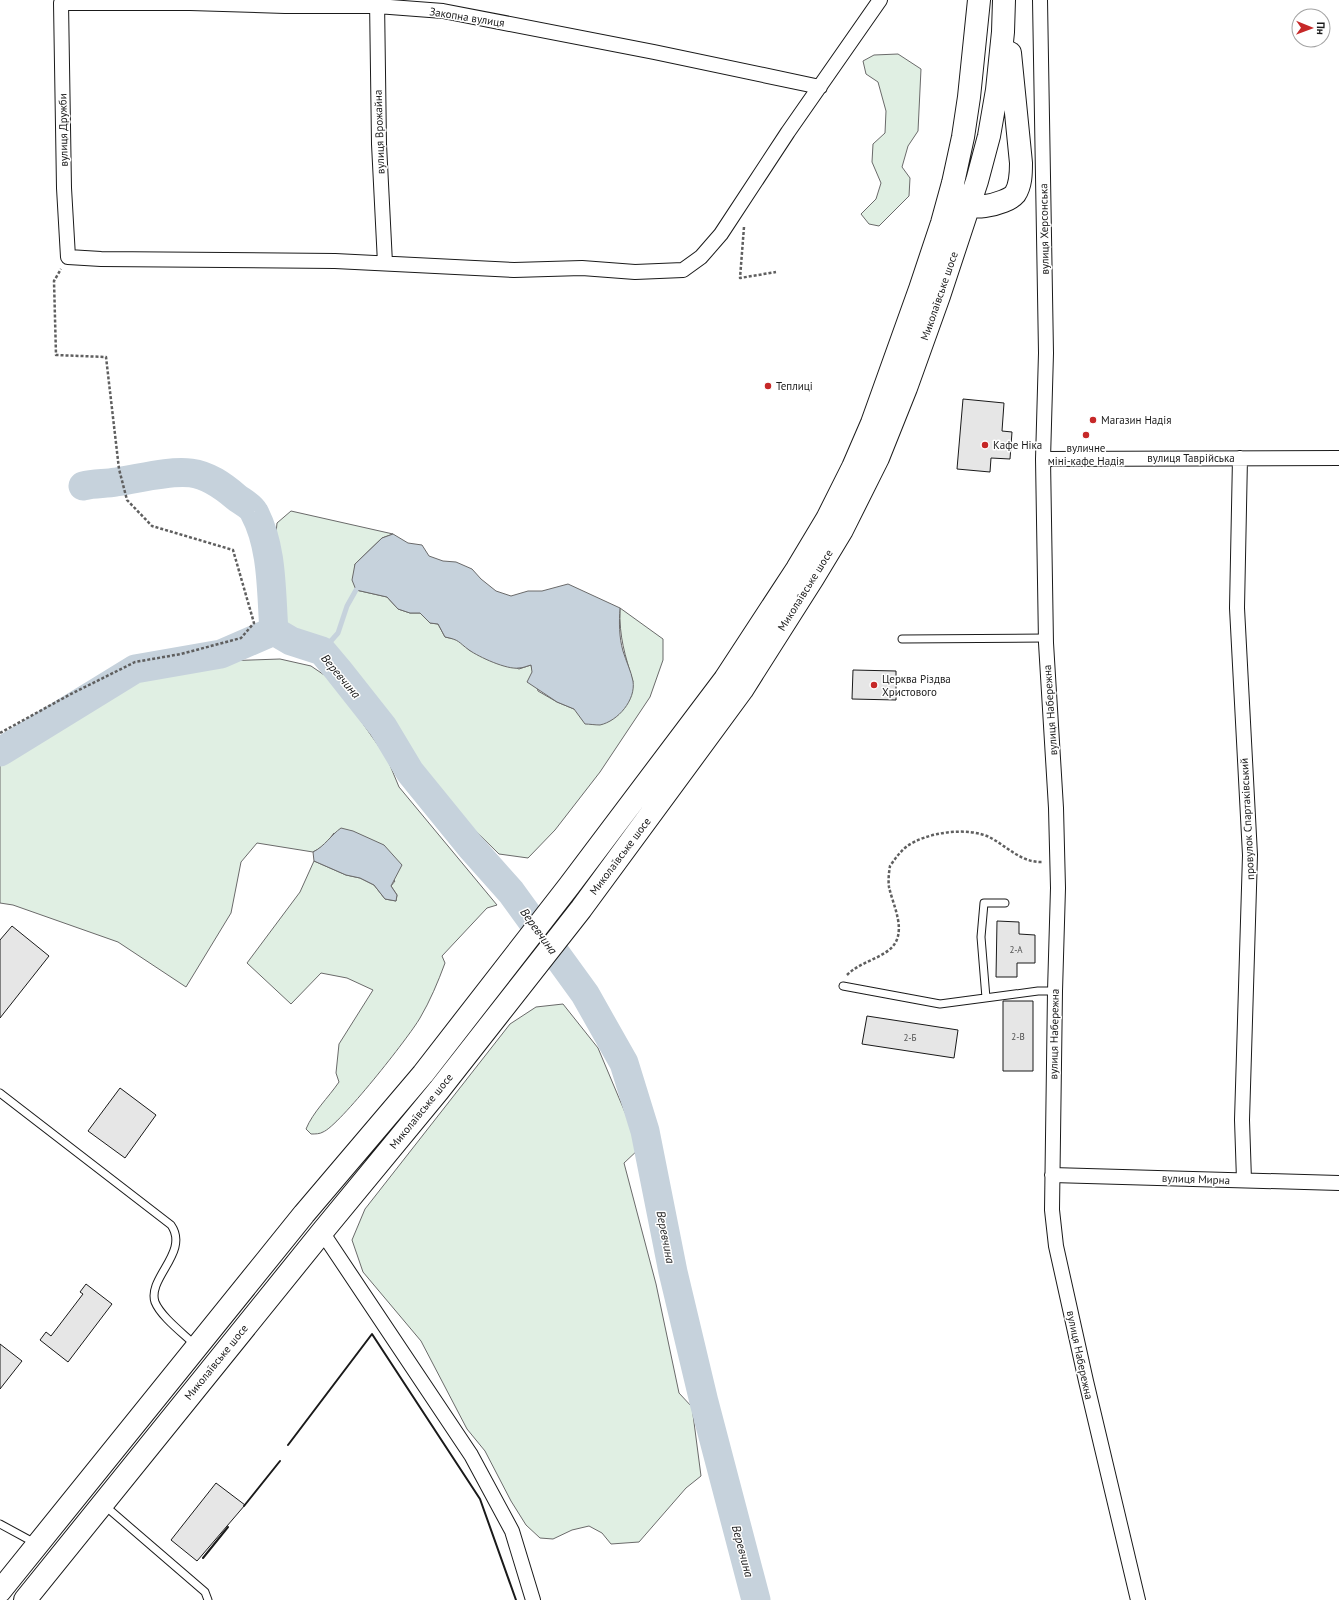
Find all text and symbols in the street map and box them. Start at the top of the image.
street label: Закопна вулиця [428,4,506,30]
north arrow [1291,8,1331,48]
text: Пн [1314,22,1328,35]
street label: вулиця Врожайна [371,90,387,174]
street label: вулиця Дружби [55,93,71,167]
street label: вулиця Херсонська [1036,183,1052,275]
street label: Миколаївське шосе [917,249,961,342]
place label: Теплиці [776,379,813,393]
marker: Теплиці [763,381,773,391]
place label: Магазин Надія [1101,413,1171,427]
marker: Магазин Надія [1088,415,1098,425]
marker: вуличне міні-кафе Надія [1081,430,1091,440]
place label: Кафе Ніка [993,438,1042,452]
marker: Кафе Ніка [980,440,990,450]
place label: вуличне міні-кафе Надія [1048,441,1124,468]
street label: вулиця Таврійська [1147,451,1235,465]
street label: Миколаївське шосе [774,546,836,633]
water label: Веревчина [318,651,364,701]
street label: вулиця Набережна [1040,664,1060,756]
place label: Церква Різдва Христового [882,672,951,699]
marker: Церква Різдва Христового [869,680,879,690]
street label: провулок Спартаківський [1237,758,1257,880]
street label: Миколаївське шосе [586,814,654,897]
water label: Веревчина [517,905,561,957]
house number: 2-А [1009,944,1023,955]
street label: вулиця Набережна [1046,989,1062,1079]
house number: 2-В [1011,1031,1025,1042]
house number: 2-Б [903,1032,917,1043]
street label: Миколаївське шосе [386,1070,456,1152]
street label: вулиця Мирна [1162,1171,1230,1187]
water label: Веревчина [654,1209,678,1265]
street label: вулиця Набережна [1064,1309,1096,1401]
street label: Миколаївське шосе [181,1321,251,1403]
water label: Веревчина [729,1523,757,1579]

